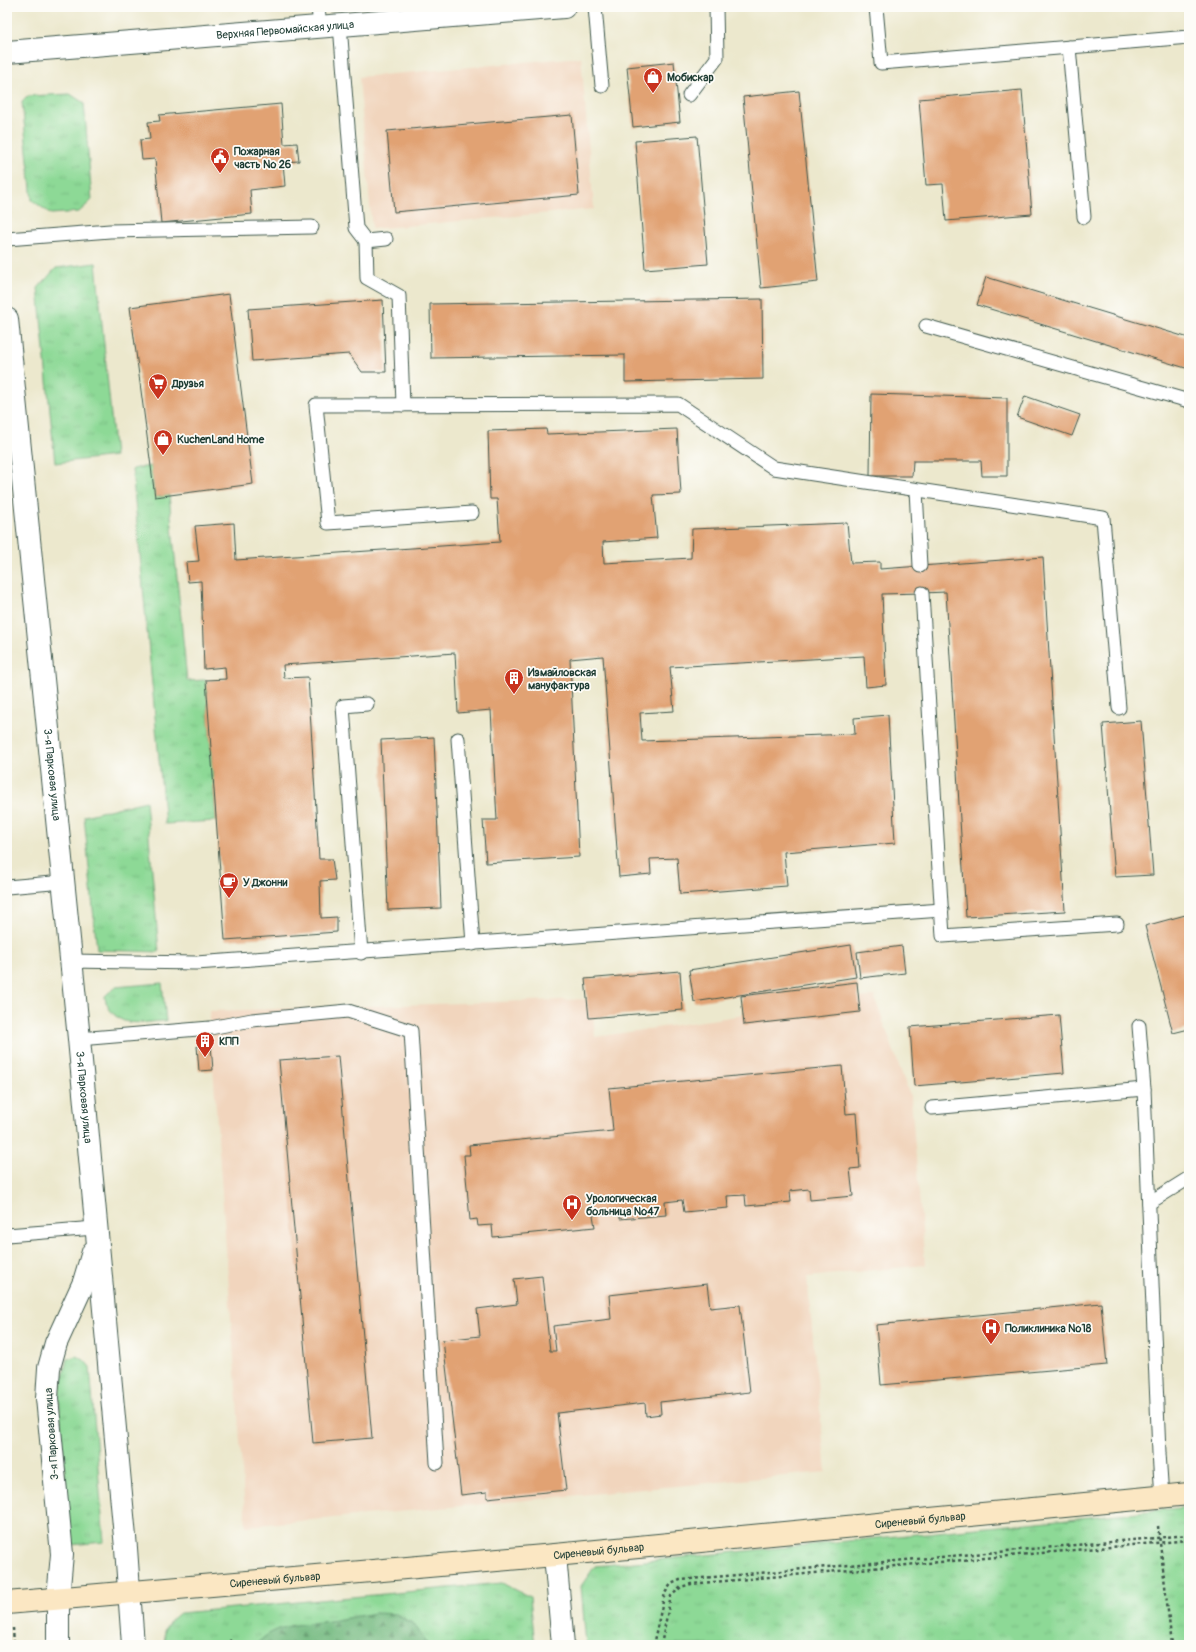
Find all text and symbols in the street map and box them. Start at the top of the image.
street label: Верхняя Первомайская улица [216,18,355,42]
shop icon: Мобискар [642,66,664,94]
place label: Мобискар [667,71,714,84]
place label: Пожарная часть № 26 [234,145,292,171]
public building icon: Пожарная часть № 26 [209,146,231,174]
supermarket icon: Друзья [147,372,169,400]
place label: Друзья [171,377,204,390]
shop icon: KuchenLand Home [152,428,174,456]
place label: KuchenLand Home [177,433,265,446]
place label: Измайловская мануфактура [528,666,596,692]
building icon: Измайловская мануфактура [503,667,525,695]
street label: 3-я Парковая улица [41,728,63,821]
cafe icon: У Джонни [218,871,240,899]
place label: У Джонни [243,876,288,889]
building icon: КПП [194,1030,216,1058]
place label: КПП [219,1035,239,1048]
street label: 3-я Парковая улица [73,1051,95,1144]
place label: Урологическая больница №47 [586,1192,660,1218]
hospital icon: Урологическая больница №47 [561,1193,583,1221]
hospital icon: Поликлиника №18 [980,1317,1002,1345]
place label: Поликлиника №18 [1005,1322,1092,1335]
street label: 3-я Парковая улица [42,1387,61,1480]
street label: Сиреневый бульвар [874,1510,966,1531]
street label: Сиреневый бульвар [553,1540,645,1562]
street label: Сиреневый бульвар [229,1570,321,1590]

